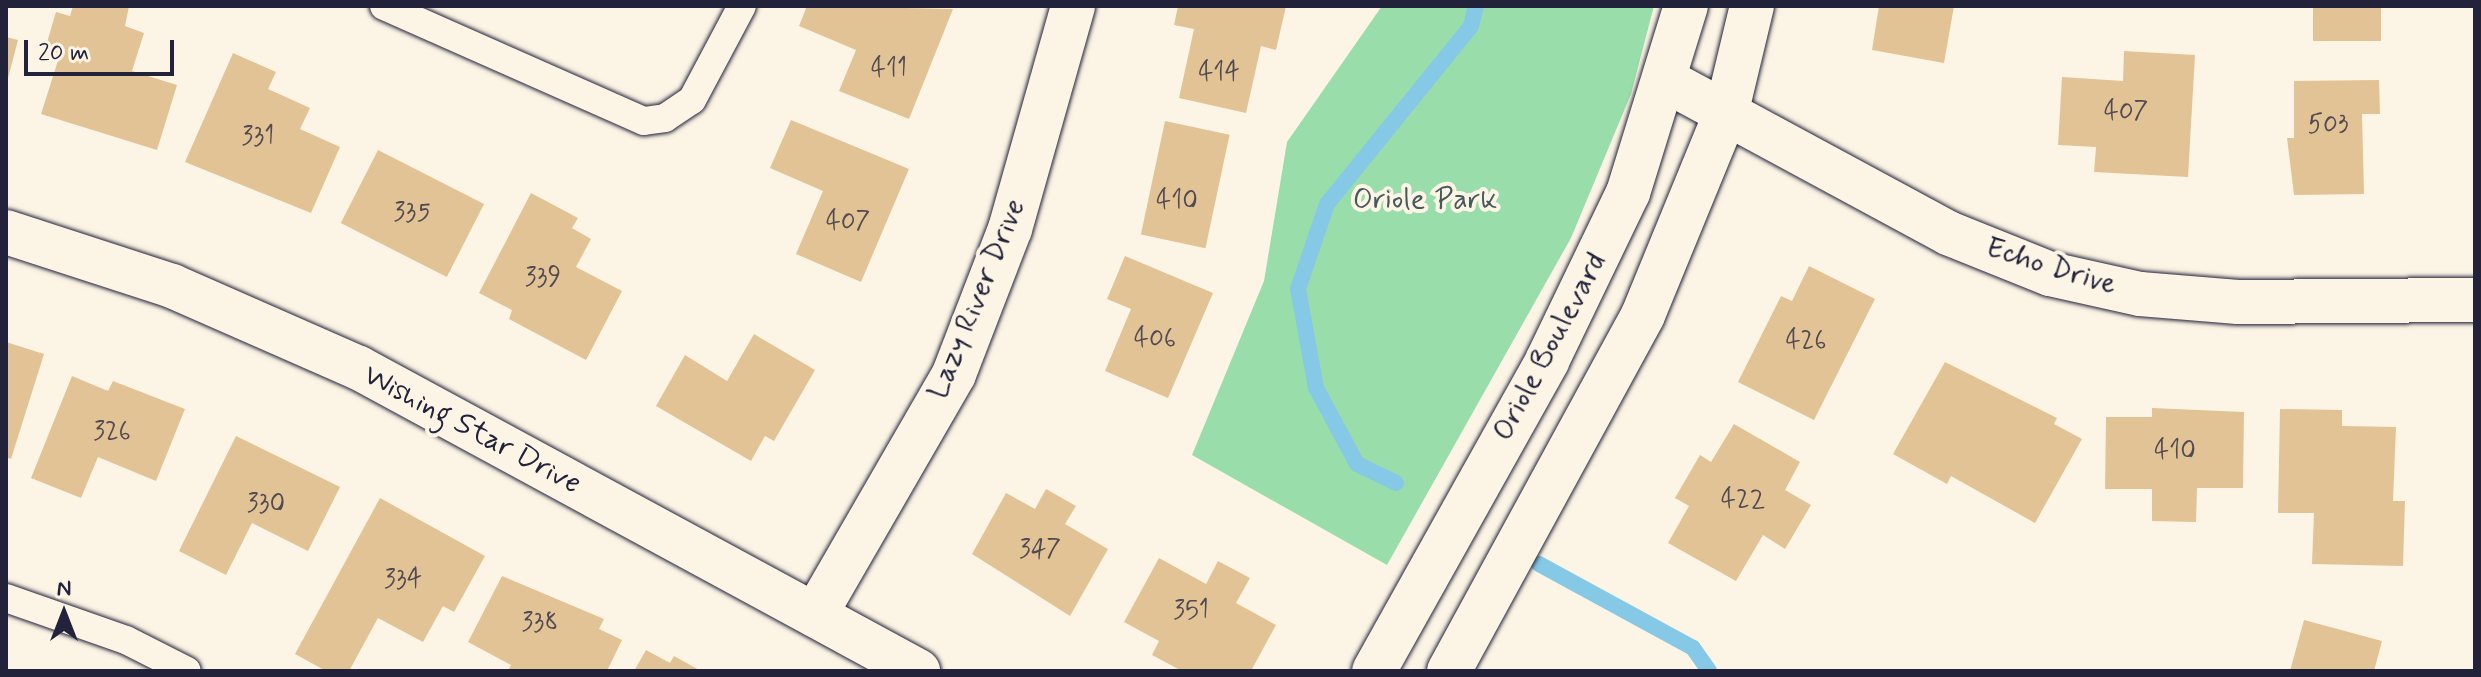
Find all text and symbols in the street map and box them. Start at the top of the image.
scale bar [28,24,178,74]
text: 20 m [38,38,89,69]
house number: 411 [871,54,907,86]
house number: 414 [1198,58,1240,90]
house number: 407 [2104,97,2148,129]
house number: 503 [2307,110,2349,142]
house number: 331 [242,122,274,154]
park label: Oriole Park [1355,182,1495,218]
house number: 410 [1156,186,1198,218]
street label: Lazy River Drive [920,194,1034,404]
house number: 335 [393,198,431,230]
house number: 407 [826,207,870,239]
street label: Echo Drive [1982,230,2120,304]
street label: Oriole Boulevard [1487,250,1613,444]
house number: 339 [525,263,561,295]
house number: 406 [1134,324,1176,356]
house number: 426 [1785,326,1827,358]
street label: Wishing Star Drive [360,359,584,501]
house number: 326 [93,417,131,449]
house number: 410 [2154,436,2196,468]
house number: 422 [1721,485,1765,517]
house number: 330 [247,489,285,521]
house number: 347 [1019,535,1061,567]
house number: 334 [384,565,422,597]
north arrow [24,573,104,653]
text: N [57,575,71,603]
house number: 351 [1173,596,1209,628]
house number: 338 [522,608,558,640]

